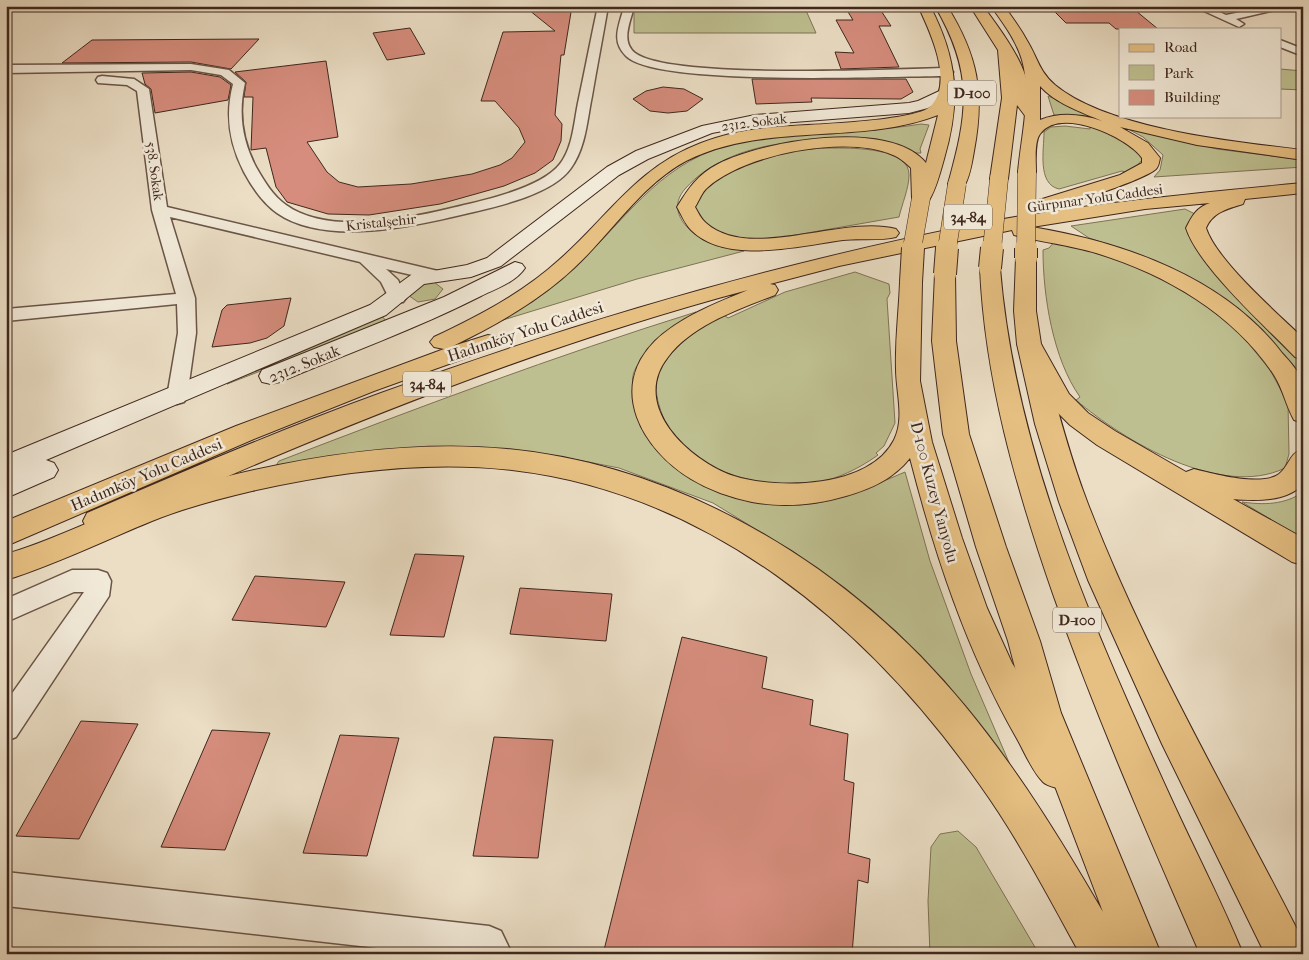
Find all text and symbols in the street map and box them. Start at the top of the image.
legend [1119,28,1282,118]
text: Road [1164,38,1198,56]
text: Park [1164,64,1194,82]
road number: D-100 [948,80,996,106]
text: Building [1164,88,1221,106]
street label: 2312. Sokak [720,110,789,135]
street label: 538. Sokak [142,140,167,203]
street label: Gürpınar Yolu Caddesi [1026,181,1164,216]
road number: 34-84 [944,204,992,230]
street label: Kristalşehir [345,210,417,235]
street label: Hadımköy Yolu Caddesi [445,297,606,366]
street label: 2312. Sokak [266,340,343,386]
road number: 34-84 [403,372,451,396]
street label: D-100 Kuzey Yanyolu [907,419,963,565]
street label: Hadımköy Yolu Caddesi [68,434,225,515]
road number: D-100 [1053,608,1101,632]

